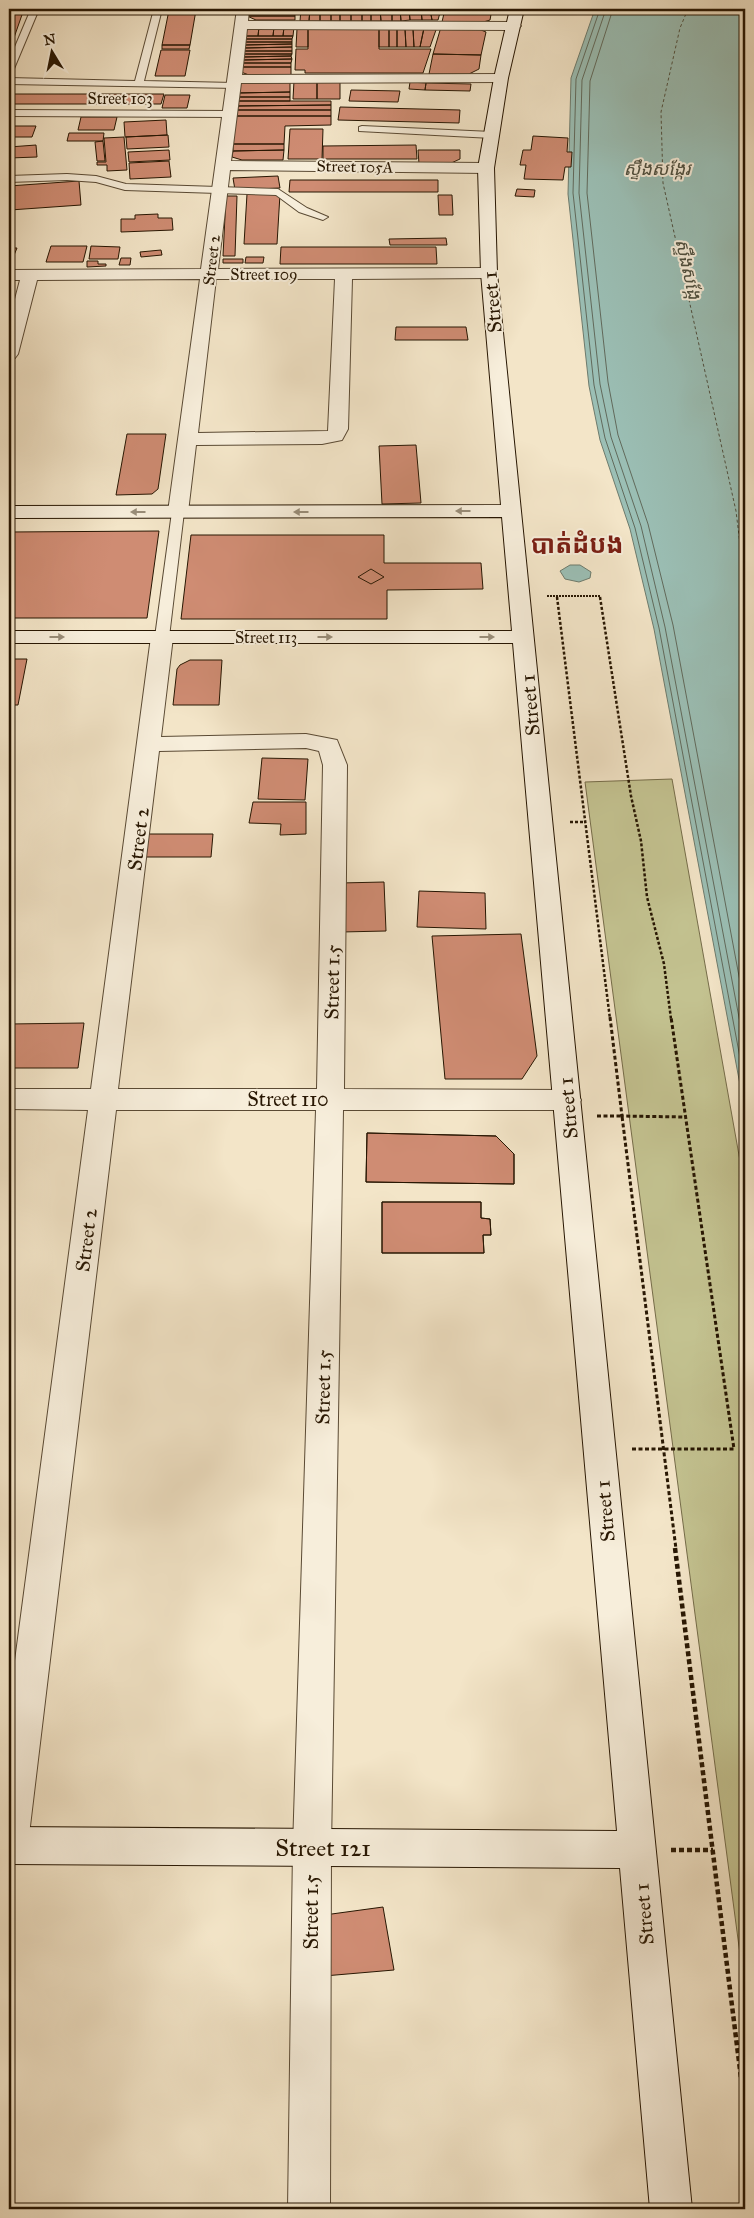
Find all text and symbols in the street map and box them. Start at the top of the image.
north arrow [28,28,78,78]
text: N [43,30,57,49]
street label: Street 103 [87,89,153,108]
street label: Street 105A [316,156,394,177]
water label: ស្ទឹងសង្កែរ [624,158,693,180]
street label: Street 2 [199,233,224,287]
water label: ស្ទឹងសង្កែ [670,237,706,302]
street label: Street 109 [230,265,298,284]
street label: Street 1 [477,270,507,334]
one-way arrow [455,507,471,515]
one-way arrow [130,508,146,516]
one-way arrow [293,508,309,516]
district label: បាត់ដំបង [531,529,623,560]
street label: Street 113 [235,628,297,647]
one-way arrow [50,633,66,641]
one-way arrow [317,633,333,641]
one-way arrow [480,633,496,641]
street label: Street 1 [515,673,545,737]
street label: Street 2 [122,806,154,872]
street label: Street 1.5 [319,944,345,1020]
street label: Street 1 [553,1076,583,1140]
street label: Street 110 [247,1087,329,1111]
street label: Street 2 [70,1207,102,1273]
street label: Street 1.5 [310,1349,336,1425]
street label: Street 1 [590,1479,620,1543]
street label: Street 121 [275,1833,371,1863]
street label: Street 1.5 [299,1874,323,1950]
street label: Street 1 [629,1882,659,1946]

